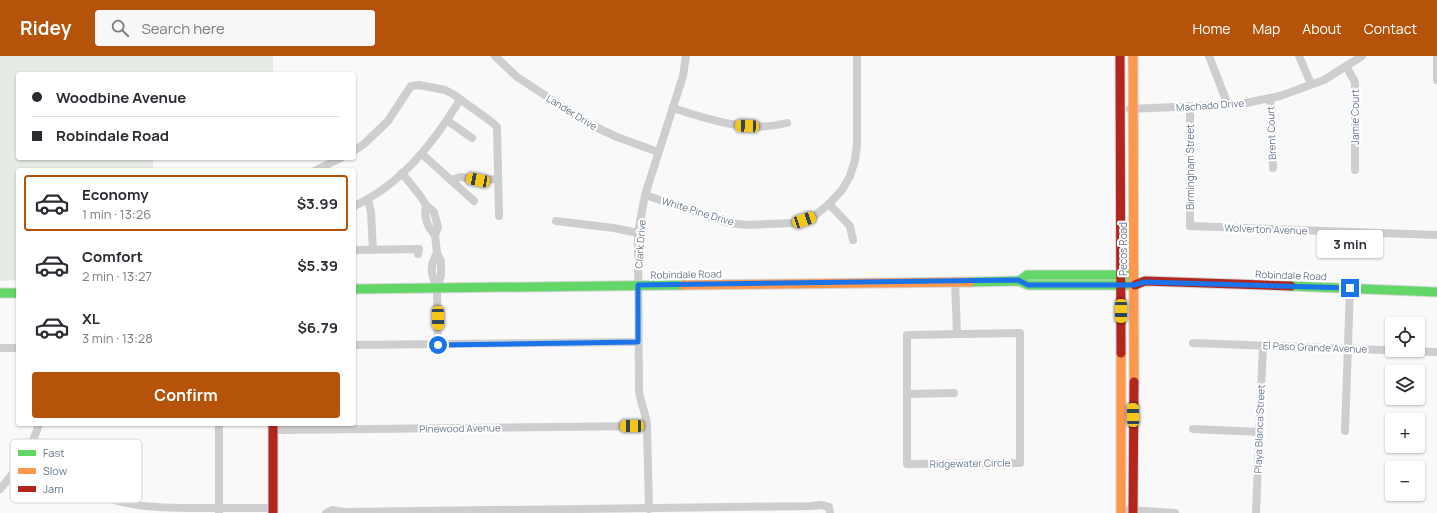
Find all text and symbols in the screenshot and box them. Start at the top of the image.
search box [95,10,375,46]
text: Ridey [20,15,71,41]
icon: search [109,17,131,39]
text: Search here [141,18,225,39]
text: Home [1193,19,1230,38]
text: Map [1252,19,1280,38]
text: About [1302,19,1342,38]
text: Contact [1364,19,1417,38]
text: Woodbine Avenue [56,87,186,108]
street label: Jamie Court [1348,89,1362,145]
street label: Lander Drive [544,91,600,133]
street label: Machado Drive [1175,96,1245,114]
street label: Brent Court [1263,106,1279,160]
car [735,120,759,132]
street label: Birmingham Street [1183,124,1197,210]
text: Robindale Road [56,125,169,146]
car [465,172,491,188]
text: Economy [82,184,149,205]
icon: car [34,185,70,221]
text: $3.99 [297,193,338,214]
street label: White Pine Drive [660,193,736,229]
text: 1 min · 13:26 [82,205,151,223]
car [791,210,817,230]
street label: Clark Drive [631,219,649,269]
street label: Wolverton Avenue [1224,221,1308,237]
street label: Pecos Road [1116,222,1130,276]
callout: 3 min [1317,230,1383,258]
text: 3 min [1333,235,1367,253]
text: Comfort [82,246,143,267]
icon: car [34,247,70,283]
text: $5.39 [297,255,338,276]
street label: Robindale Road [650,266,722,282]
text: 2 min · 13:27 [82,267,152,285]
street label: Robindale Road [1255,267,1327,283]
route end [1341,279,1359,297]
car [1115,299,1127,323]
car [432,306,444,330]
text: XL [82,308,100,329]
icon: car [34,309,70,345]
text: $6.79 [297,317,338,338]
map controls [1385,317,1425,501]
button: locate [1385,317,1425,357]
text: 3 min · 13:28 [82,329,153,347]
route start [429,336,447,354]
street label: El Paso Grande Avenue [1263,338,1368,356]
button: layers [1385,365,1425,405]
button: Confirm [32,372,340,418]
street label: Playa Blanca Street [1250,384,1268,474]
car [1127,403,1139,427]
button: + [1385,413,1425,453]
street label: Pinewood Avenue [419,420,501,436]
car [620,420,644,432]
legend [10,439,142,503]
text: Fast [43,445,65,460]
street label: Ridgewater Circle [929,455,1011,471]
button: − [1385,461,1425,501]
text: Slow [43,463,68,478]
text: Jam [43,481,64,496]

